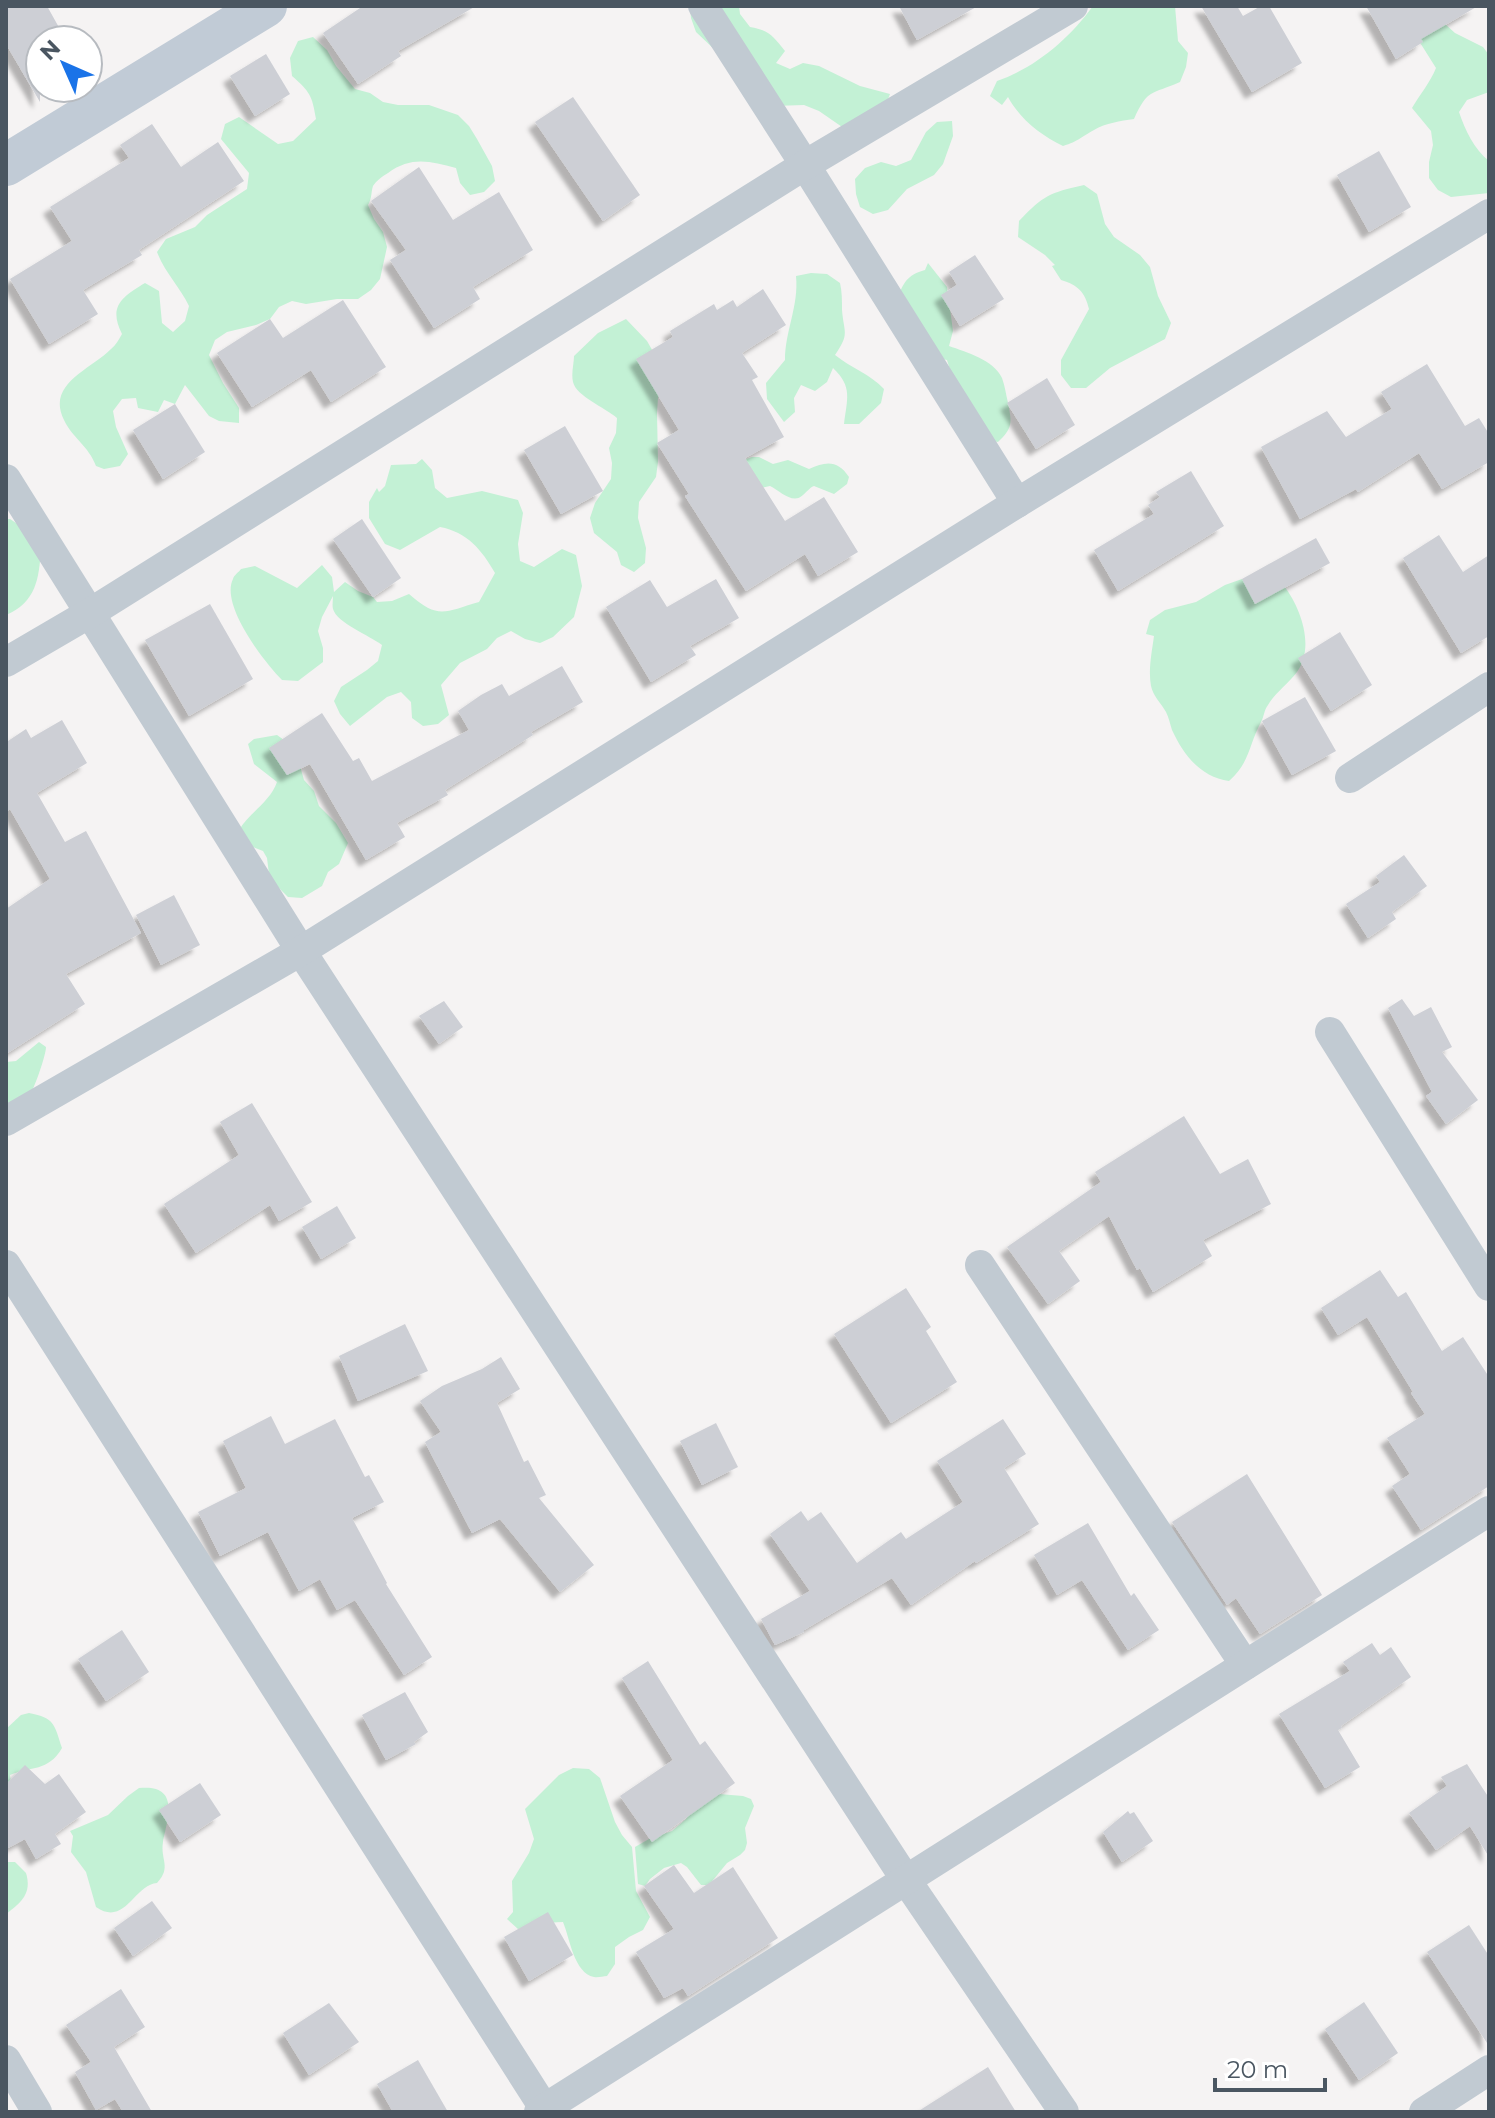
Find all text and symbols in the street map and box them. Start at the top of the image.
north arrow [24,24,104,104]
text: N [34,34,66,66]
scale bar [1215,2042,1325,2092]
text: 20 m [1227,2055,1288,2084]

